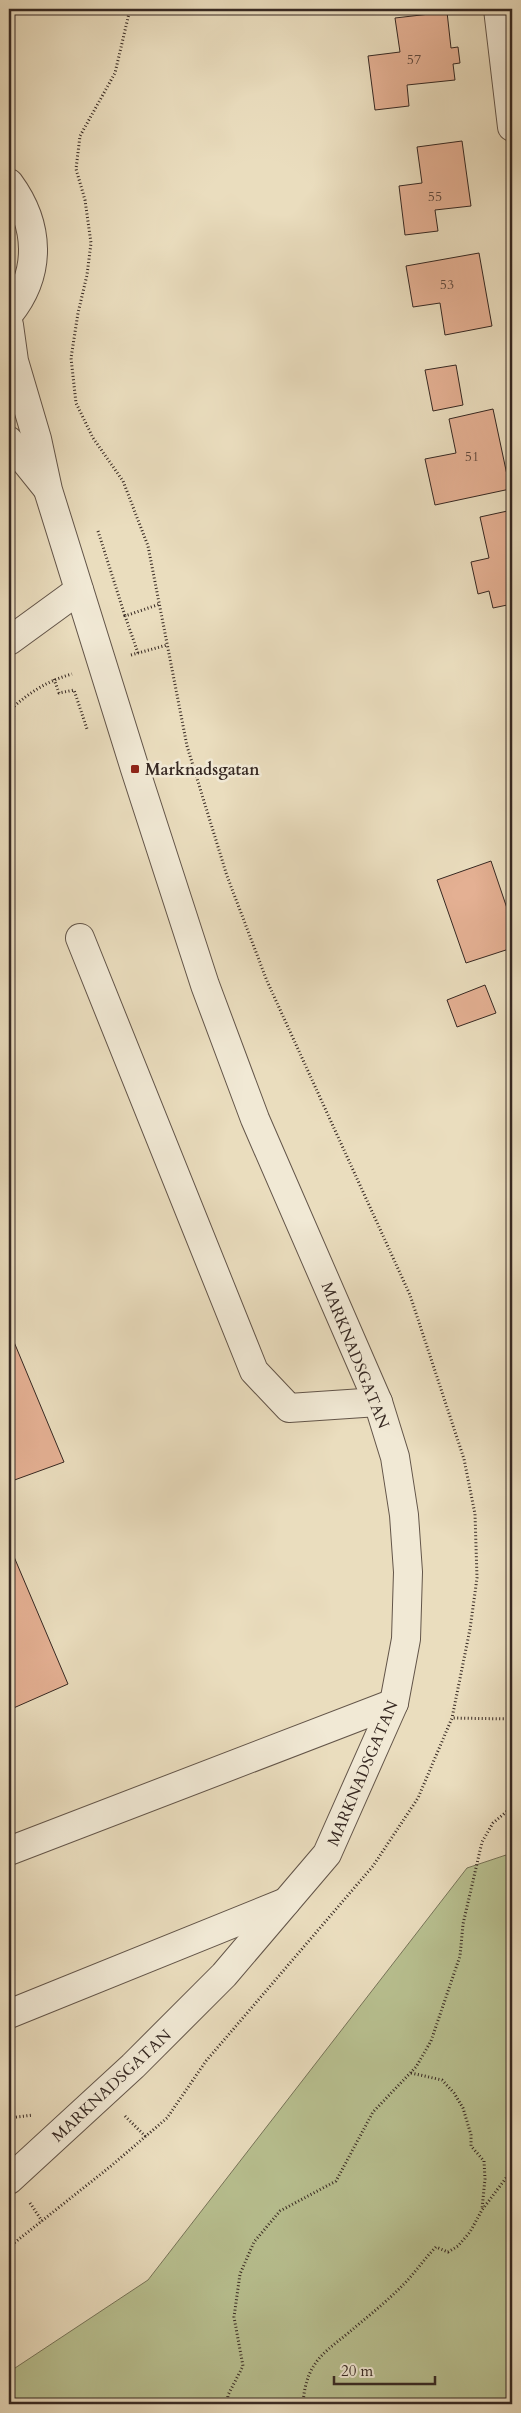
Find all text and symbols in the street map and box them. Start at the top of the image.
house number: 57 [407,50,421,69]
house number: 55 [428,187,442,206]
house number: 53 [440,275,454,294]
house number: 51 [465,447,479,466]
place label: Marknadsgatan [145,759,260,781]
marker: Marknadsgatan [129,763,141,775]
street label: MARKNADSGATAN [316,1279,395,1432]
street label: MARKNADSGATAN [322,1697,404,1850]
street label: MARKNADSGATAN [47,2024,177,2147]
scale bar [334,2353,435,2385]
text: 20 m [341,2361,373,2381]

